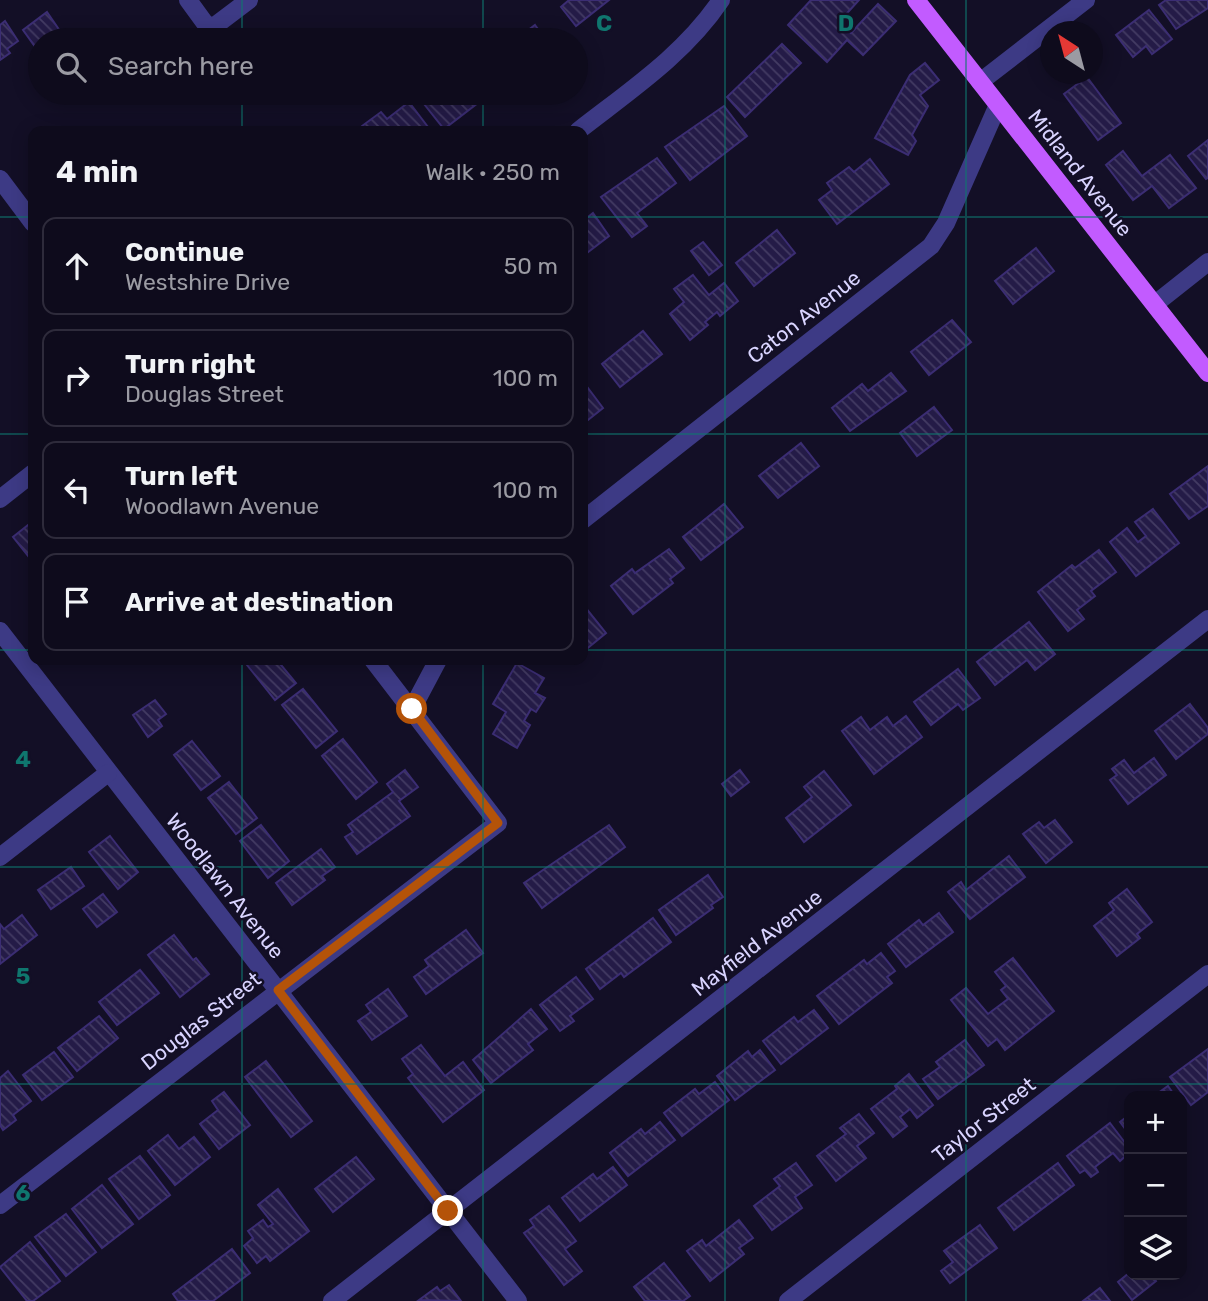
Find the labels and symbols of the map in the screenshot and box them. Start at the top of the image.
text: C [596,9,612,37]
text: D [838,9,854,37]
north arrow [1040,21,1103,84]
street label: Midland Avenue [1023,104,1138,241]
street label: Caton Avenue [742,265,865,369]
route start [396,693,427,724]
text: 4 [15,745,31,773]
street label: Woodlawn Avenue [161,808,290,963]
street label: Mayfield Avenue [686,884,827,1001]
text: 5 [16,962,31,990]
street label: Douglas Street [136,966,266,1075]
street label: Taylor Street [927,1072,1040,1168]
text: 6 [16,1179,31,1207]
route end [432,1195,463,1226]

